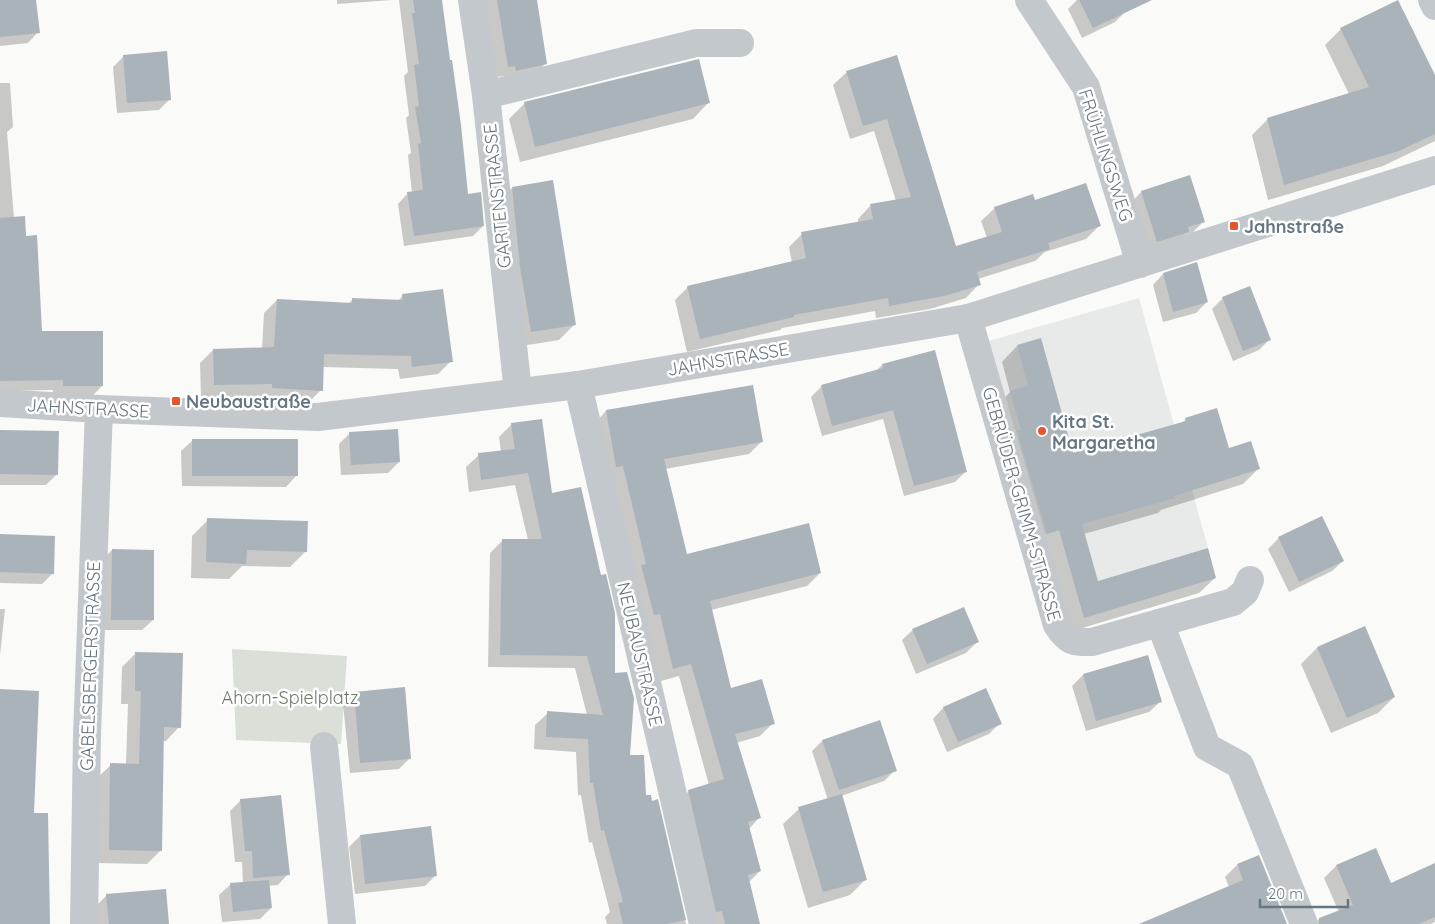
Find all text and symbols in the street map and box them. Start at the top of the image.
street label: FRÜHLINGSWEG [1074,86,1138,224]
street label: GARTENSTRASSE [478,123,516,269]
place label: Jahnstraße [1244,215,1344,238]
marker: Jahnstraße [1228,220,1240,232]
street label: JAHNSTRASSE [665,337,791,381]
street label: GEBRÜDER-GRIMM-STRASSE [978,384,1066,624]
place label: Neubaustraße [186,390,311,413]
street label: JAHNSTRASSE [26,393,150,423]
marker: Neubaustraße [170,395,182,407]
place label: Kita St. Margaretha [1052,410,1156,454]
marker: Kita St. Margaretha [1036,425,1048,437]
street label: GABELSBERGERSTRASSE [75,561,105,771]
street label: NEUBAUSTRASSE [612,580,668,728]
park label: Ahorn-Spielplatz [222,686,358,709]
scale bar [1260,876,1348,908]
text: 20 m [1268,884,1303,903]

